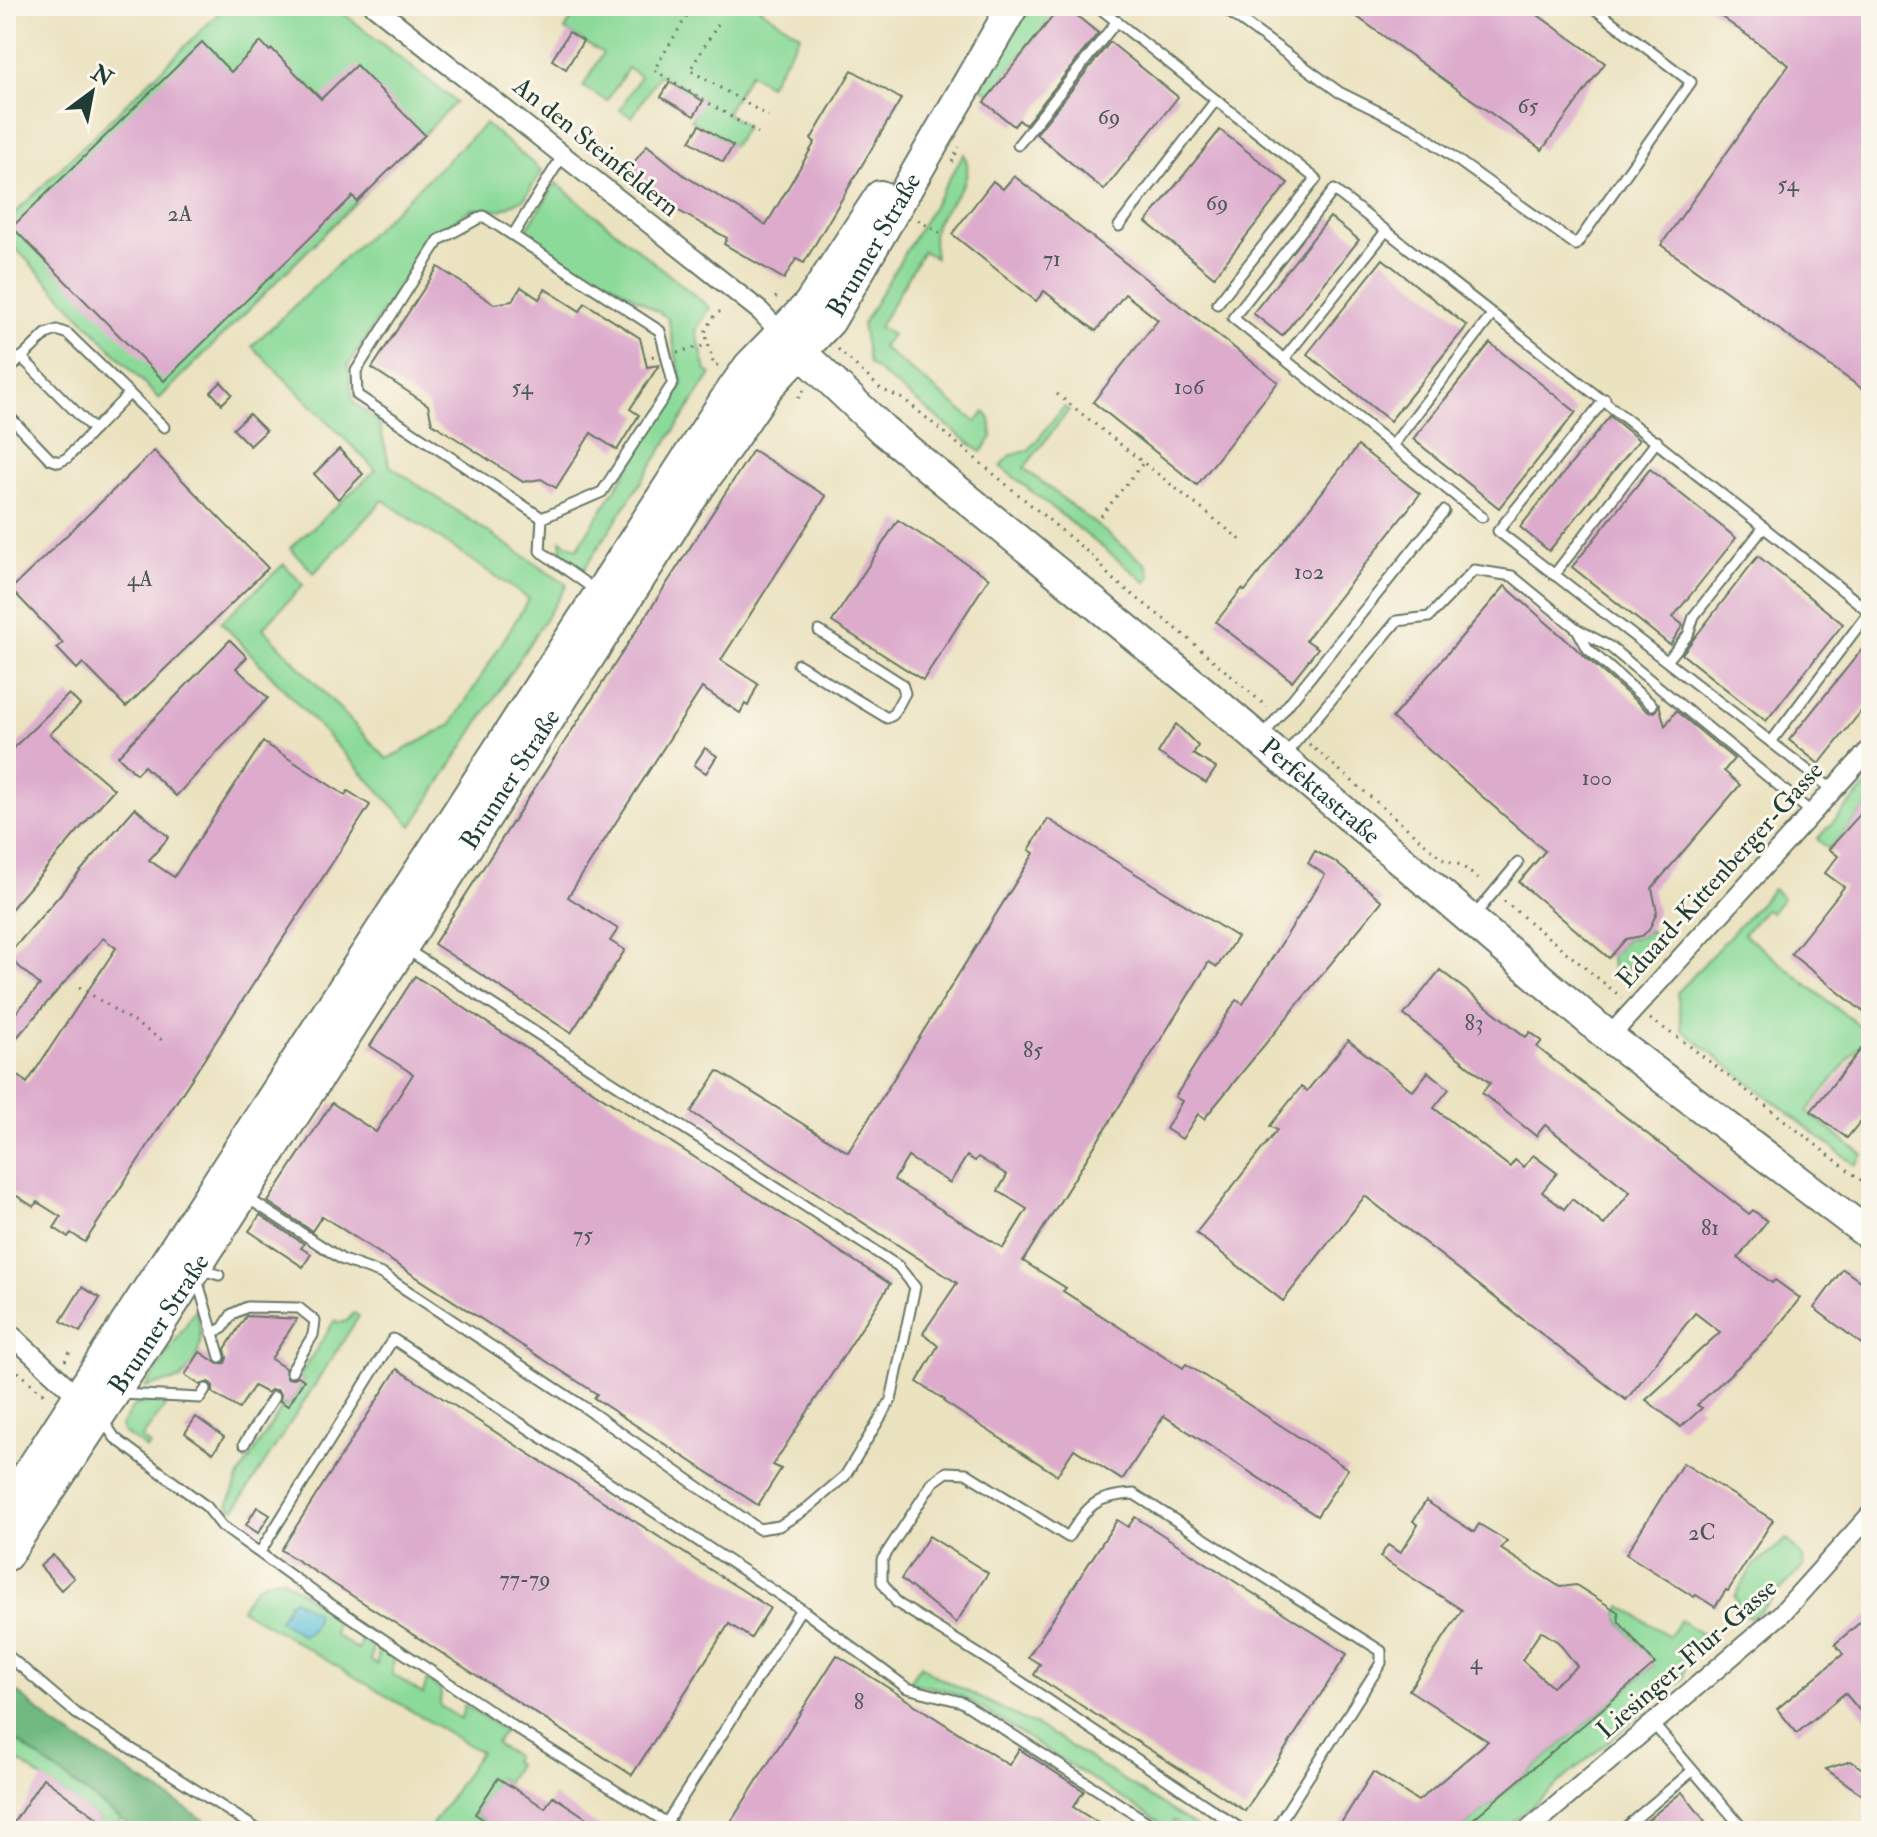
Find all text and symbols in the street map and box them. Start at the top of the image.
north arrow [52,52,132,132]
text: N [85,58,118,93]
street label: An den Steinfeldern [506,70,686,224]
house number: 65 [1518,92,1539,120]
house number: 69 [1098,103,1120,131]
street label: Brunner Straße [820,167,929,323]
house number: 54 [1778,170,1800,198]
house number: 69 [1206,189,1228,217]
house number: 2A [167,200,193,228]
house number: 71 [1043,245,1061,273]
house number: 54 [512,373,534,401]
house number: 106 [1174,373,1206,401]
house number: 102 [1294,558,1324,586]
house number: 4A [127,565,153,593]
street label: Brunner Straße [453,703,567,856]
street label: Perfektastraße [1253,731,1387,852]
street label: Eduard-Kittenberger-Gasse [1610,755,1830,995]
house number: 100 [1582,764,1612,792]
house number: 83 [1465,1009,1483,1037]
house number: 85 [1023,1036,1043,1064]
house number: 81 [1701,1214,1719,1242]
house number: 75 [573,1221,593,1249]
street label: Brunner Straße [102,1248,217,1400]
house number: 2C [1688,1519,1716,1547]
house number: 77-79 [500,1565,550,1593]
street label: Liesinger-Flur-Gasse [1590,1572,1784,1746]
house number: 4 [1470,1648,1483,1676]
house number: 8 [854,1688,864,1716]

